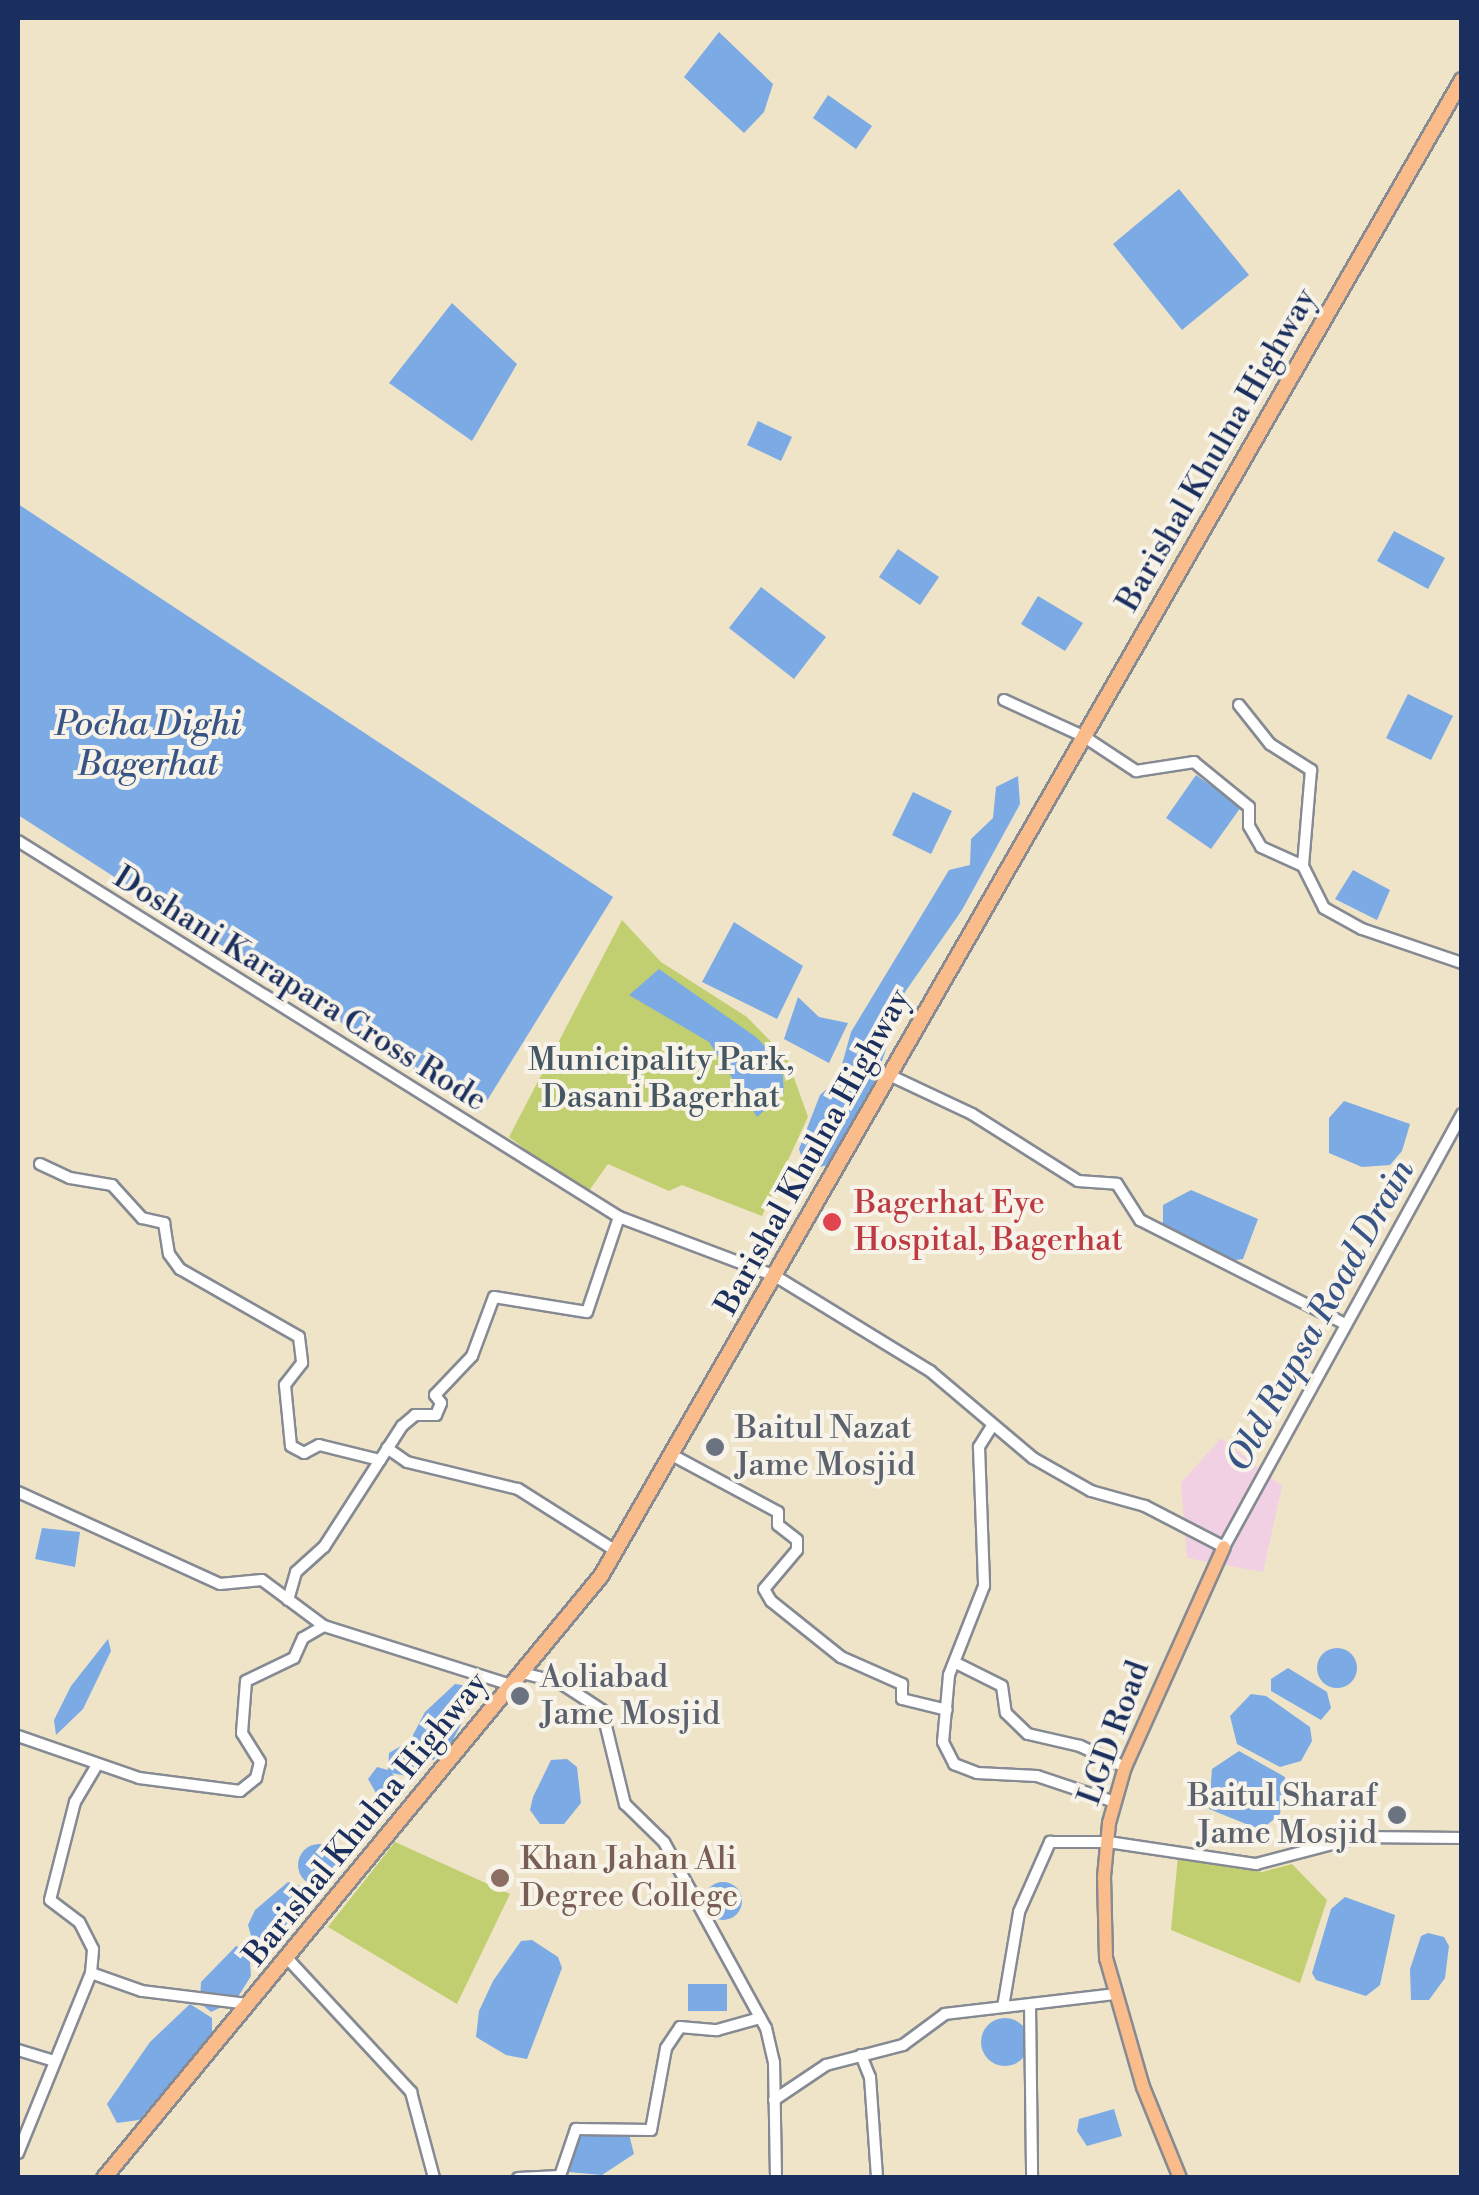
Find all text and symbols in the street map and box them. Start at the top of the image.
street label: Barishal Khulna Highway [1109,282,1325,618]
water label: Pocha Dighi Bagerhat [55,704,241,786]
street label: Doshani Karapara Cross Rode [106,858,494,1120]
street label: Barishal Khulna Highway [707,982,919,1322]
park label: Municipality Park, Dasani Bagerhat [528,1042,794,1117]
water label: Old Rupsa Road Drain [1218,1153,1424,1479]
place label: Bagerhat Eye Hospital, Bagerhat [854,1185,1123,1260]
marker: Bagerhat Eye Hospital, Bagerhat [819,1209,845,1235]
place label: Baitul Nazat Jame Mosjid [735,1410,915,1485]
marker: Baitul Nazat Jame Mosjid [704,1436,726,1458]
street label: LGD Road [1070,1656,1158,1810]
place label: Aoliabad Jame Mosjid [540,1659,720,1734]
street label: Barishal Khulna Highway [236,1665,496,1973]
marker: Aoliabad Jame Mosjid [509,1685,531,1707]
place label: Baitul Sharaf Jame Mosjid [1187,1778,1377,1853]
marker: Baitul Sharaf Jame Mosjid [1386,1804,1408,1826]
place label: Khan Jahan Ali Degree College [520,1841,738,1916]
marker: Khan Jahan Ali Degree College [489,1867,511,1889]

